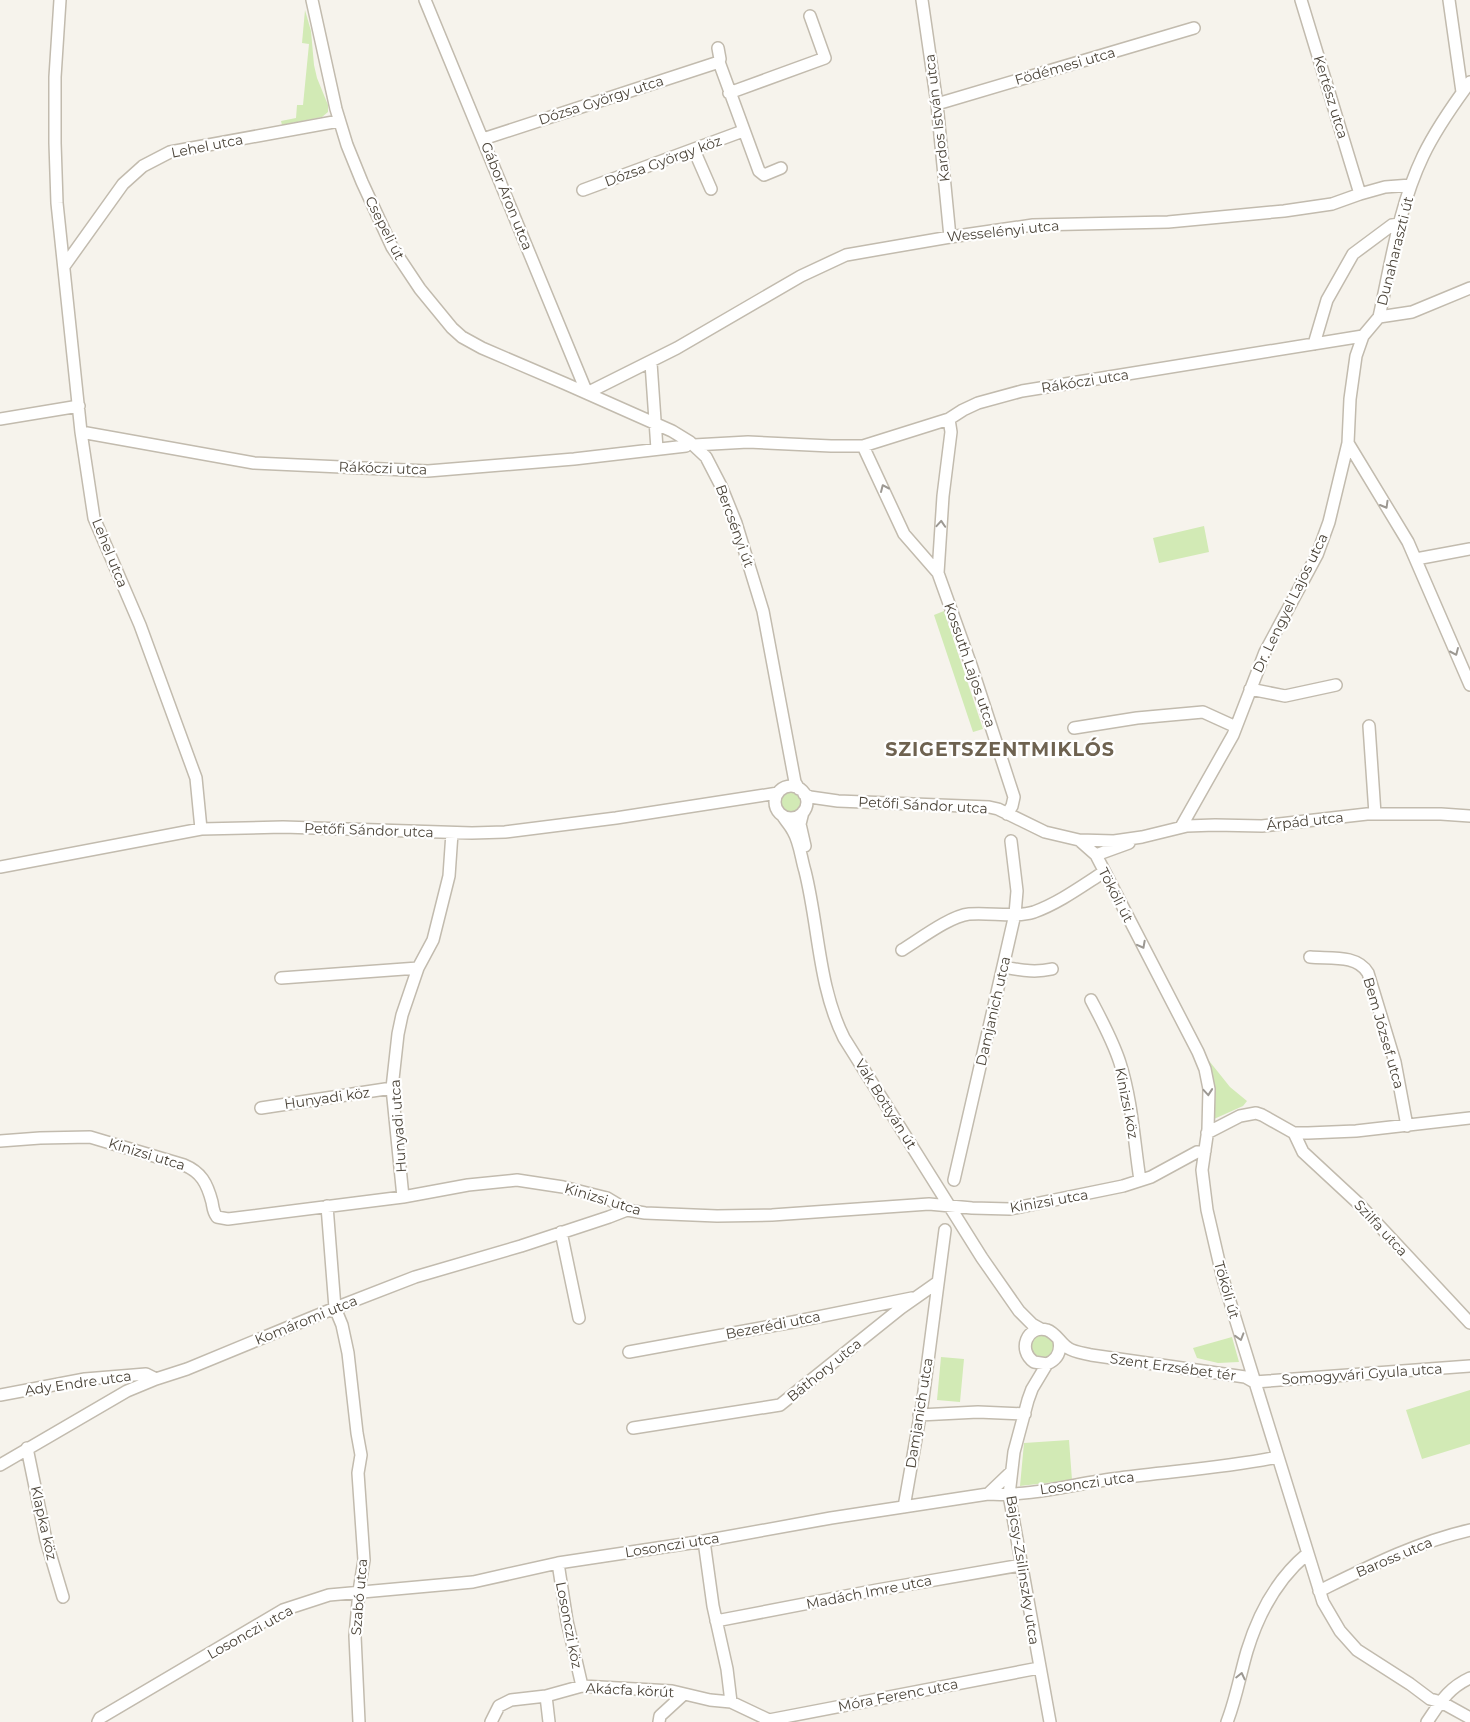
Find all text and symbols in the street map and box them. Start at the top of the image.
street label: Födémesi utca [1013,43,1117,89]
street label: Kardos István utca [920,53,954,183]
street label: Kertész utca [1310,53,1352,141]
street label: Dózsa György utca [536,71,666,129]
street label: Lehel utca [169,130,245,162]
street label: Dózsa György köz [602,131,724,191]
street label: Gábor Áron utca [477,139,537,253]
street label: Csepeli út [361,193,409,263]
street label: Dunaharaszti út [1373,194,1417,307]
street label: Wesselényi utca [946,216,1060,246]
street label: Rákóczi utca [1040,365,1130,397]
street label: Rákóczi utca [338,457,428,479]
street label: Bercsényi út [712,482,758,570]
one-way arrow [879,484,890,493]
one-way arrow [1379,500,1389,509]
street label: Lehel utca [88,516,132,590]
one-way arrow [935,520,946,528]
street label: Dr. Lengyel Lajos utca [1248,530,1332,676]
street label: Kossuth Lajos utca [940,600,1000,730]
one-way arrow [1448,647,1459,656]
district label: SZIGETSZENTMIKLÓS [885,737,1115,761]
street label: Petőfi Sándor utca [858,793,988,817]
street label: Árpád utca [1266,808,1344,834]
street label: Petőfi Sándor utca [304,819,434,841]
street label: Tököli út [1095,865,1138,926]
one-way arrow [1136,940,1146,949]
street label: Damjanich utca [972,954,1014,1068]
street label: Bem József utca [1359,975,1409,1091]
street label: Vak Bottyán út [851,1056,921,1153]
street label: Kinizsi köz [1111,1066,1143,1140]
street label: Hunyadi utca [386,1079,410,1173]
street label: Hunyadi köz [283,1083,371,1113]
one-way arrow [1203,1088,1214,1096]
street label: Kinizsi utca [106,1134,188,1174]
street label: Kinizsi utca [562,1179,644,1219]
street label: Kinizsi utca [1008,1185,1090,1217]
street label: Szilfa utca [1350,1196,1412,1260]
street label: Tököli út [1210,1259,1244,1321]
street label: Komáromi utca [252,1291,360,1349]
street label: Bezerédi utca [724,1307,822,1343]
one-way arrow [1235,1332,1245,1340]
street label: Báthory utca [783,1335,865,1405]
street label: Szent Erzsébet tér [1109,1349,1238,1385]
street label: Damjanich utca [901,1356,937,1470]
street label: Somogyvári Gyula utca [1281,1359,1443,1389]
street label: Ady Endre utca [24,1367,132,1399]
street label: Losonczi utca [1039,1467,1135,1499]
street label: Klapka köz [27,1484,61,1562]
street label: Bajcsy-Zsilinszky utca [1002,1494,1044,1646]
street label: Losonczi utca [624,1529,720,1561]
street label: Baross utca [1353,1533,1435,1581]
street label: Szabó utca [347,1558,371,1636]
street label: Madách Imre utca [805,1571,933,1613]
street label: Losonczi köz [552,1580,586,1670]
street label: Losonczi utca [204,1601,296,1663]
one-way arrow [1235,1671,1246,1680]
street label: Móra Ferenc utca [836,1675,960,1715]
street label: Akácfa körút [585,1679,675,1701]

